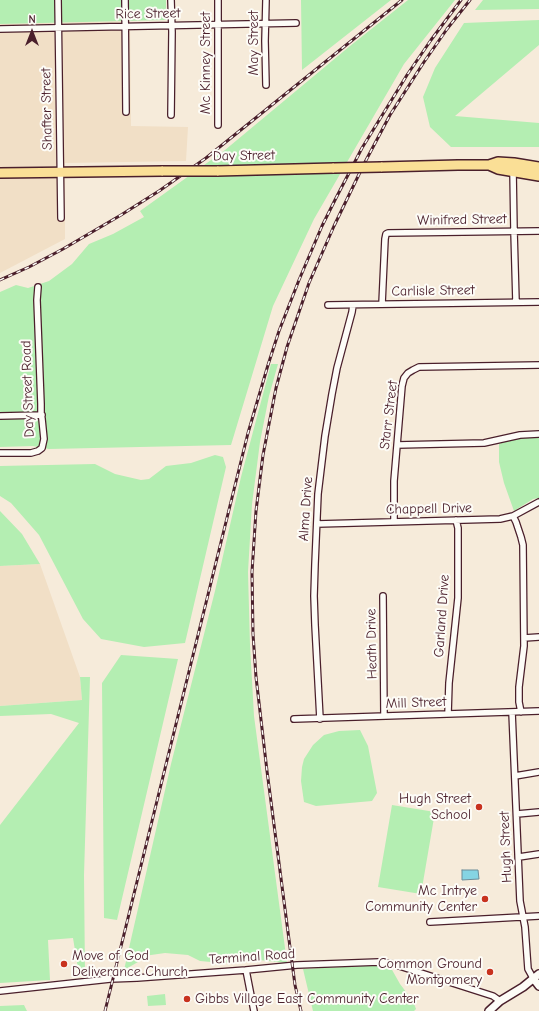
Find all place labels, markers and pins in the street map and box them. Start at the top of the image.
place label: Hugh Street School [399,791,471,824]
marker: Hugh Street School [474,802,484,812]
place label: Mc Intrye Community Center [365,883,477,916]
marker: Mc Intrye Community Center [480,894,490,904]
place label: Move of God Deliverance Church [72,948,188,980]
place label: Common Ground Montgomery [378,956,482,988]
marker: Move of God Deliverance Church [59,959,69,969]
marker: Common Ground Montgomery [485,967,495,977]
place label: Gibbs Village East Community Center [195,991,419,1007]
marker: Gibbs Village East Community Center [182,994,192,1004]

